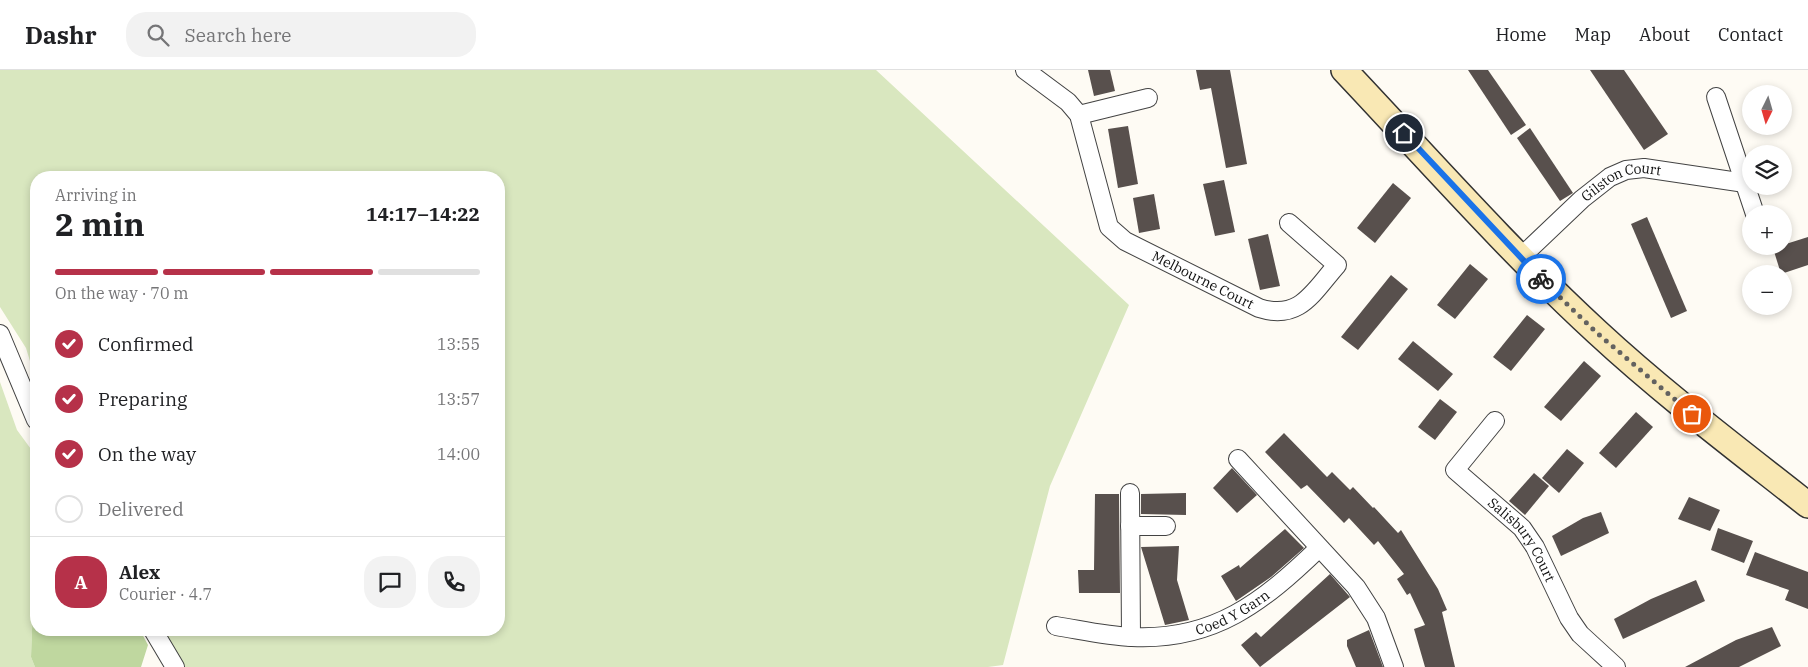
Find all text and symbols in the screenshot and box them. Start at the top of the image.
search box [126,12,476,57]
text: Dashr [25,19,96,51]
icon: search [144,21,172,49]
text: Search here [184,23,292,47]
text: Home [1495,23,1547,46]
text: Map [1575,23,1611,46]
text: About [1639,23,1690,46]
text: Contact [1718,23,1783,46]
north arrow [1742,85,1792,135]
map controls [1742,85,1792,315]
pin [1383,112,1425,154]
icon: home [1390,119,1418,147]
button: layers [1742,145,1792,195]
street label: Gilston Court [1577,159,1663,205]
text: Arriving in [55,185,137,205]
text: 14:17–14:22 [366,202,480,226]
text: 2 min [55,203,145,245]
button: + [1742,205,1792,255]
street label: Melbourne Court [1149,247,1257,313]
courier [1516,254,1566,304]
icon: bike [1527,265,1555,293]
button: − [1742,265,1792,315]
text: On the way · 70 m [55,283,189,303]
icon: check [55,330,83,358]
text: Confirmed [98,332,193,356]
text: 13:55 [437,334,480,354]
icon: check [55,385,83,413]
text: Preparing [98,387,187,411]
text: 13:57 [437,389,480,409]
pin [1671,393,1713,435]
icon: bag [1678,400,1706,428]
icon: check [55,440,83,468]
text: On the way [98,442,196,466]
text: 14:00 [437,444,480,464]
street label: Salisbury Court [1484,494,1559,585]
text: Delivered [98,497,184,521]
button: chat [364,556,416,608]
button: phone [428,556,480,608]
text: Alex [119,560,160,584]
text: A [74,570,88,594]
text: Courier · 4.7 [119,584,212,604]
street label: Coed Y Garn [1193,586,1273,639]

